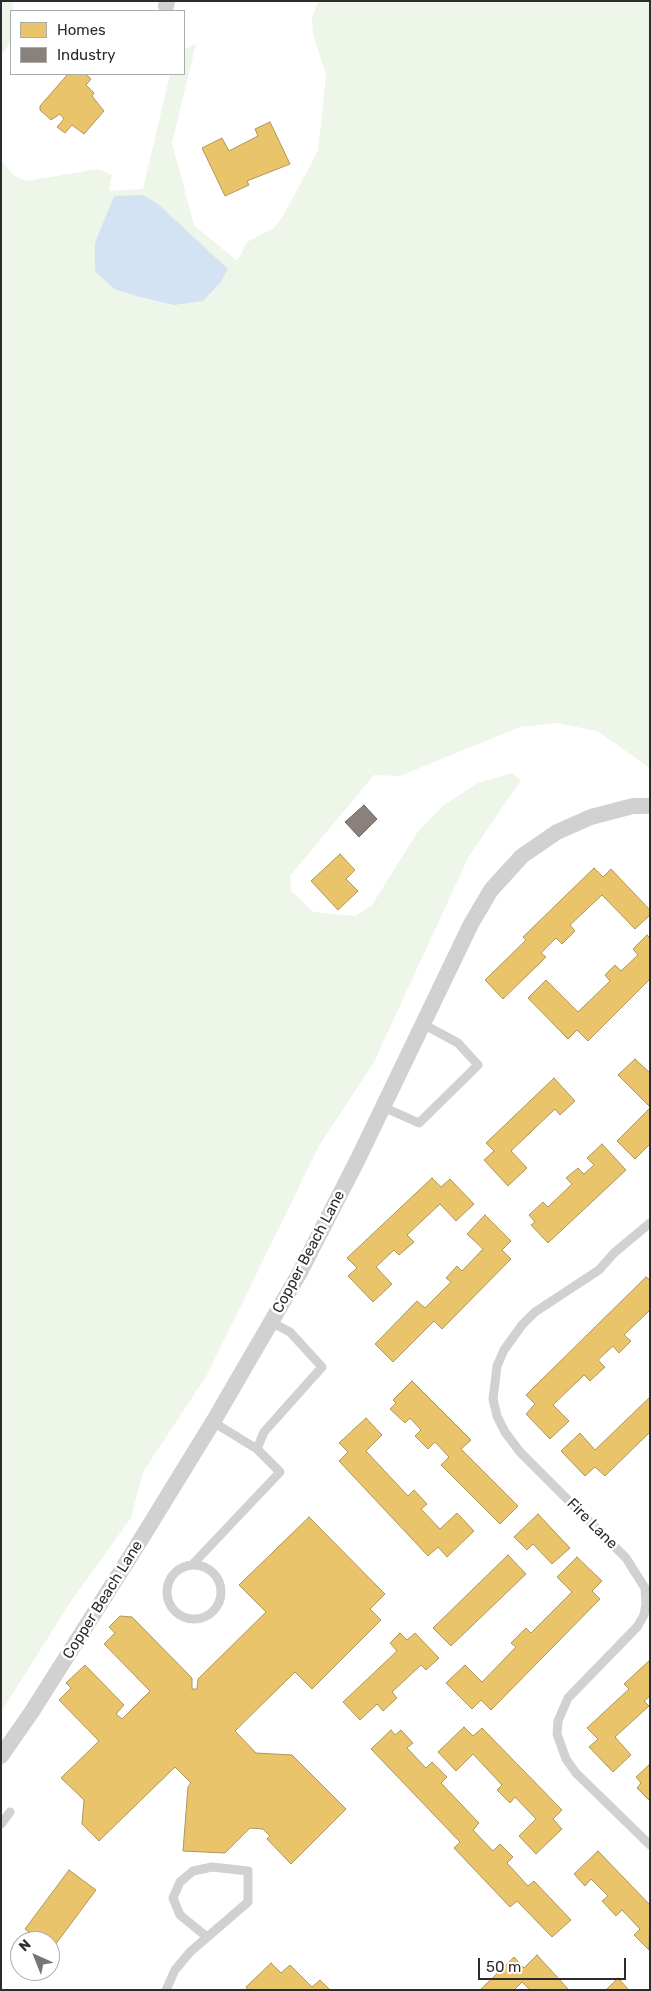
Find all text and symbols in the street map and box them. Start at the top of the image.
legend [10,10,185,75]
text: Homes [57,21,106,39]
text: Industry [57,46,116,64]
street label: Copper Beach Lane [269,1188,349,1316]
street label: Fire Lane [563,1495,621,1553]
street label: Copper Beach Lane [59,1537,147,1663]
north arrow [10,1931,60,1981]
text: N [15,1936,34,1955]
scale bar [481,1948,628,1980]
text: 50 m [486,1958,521,1976]

